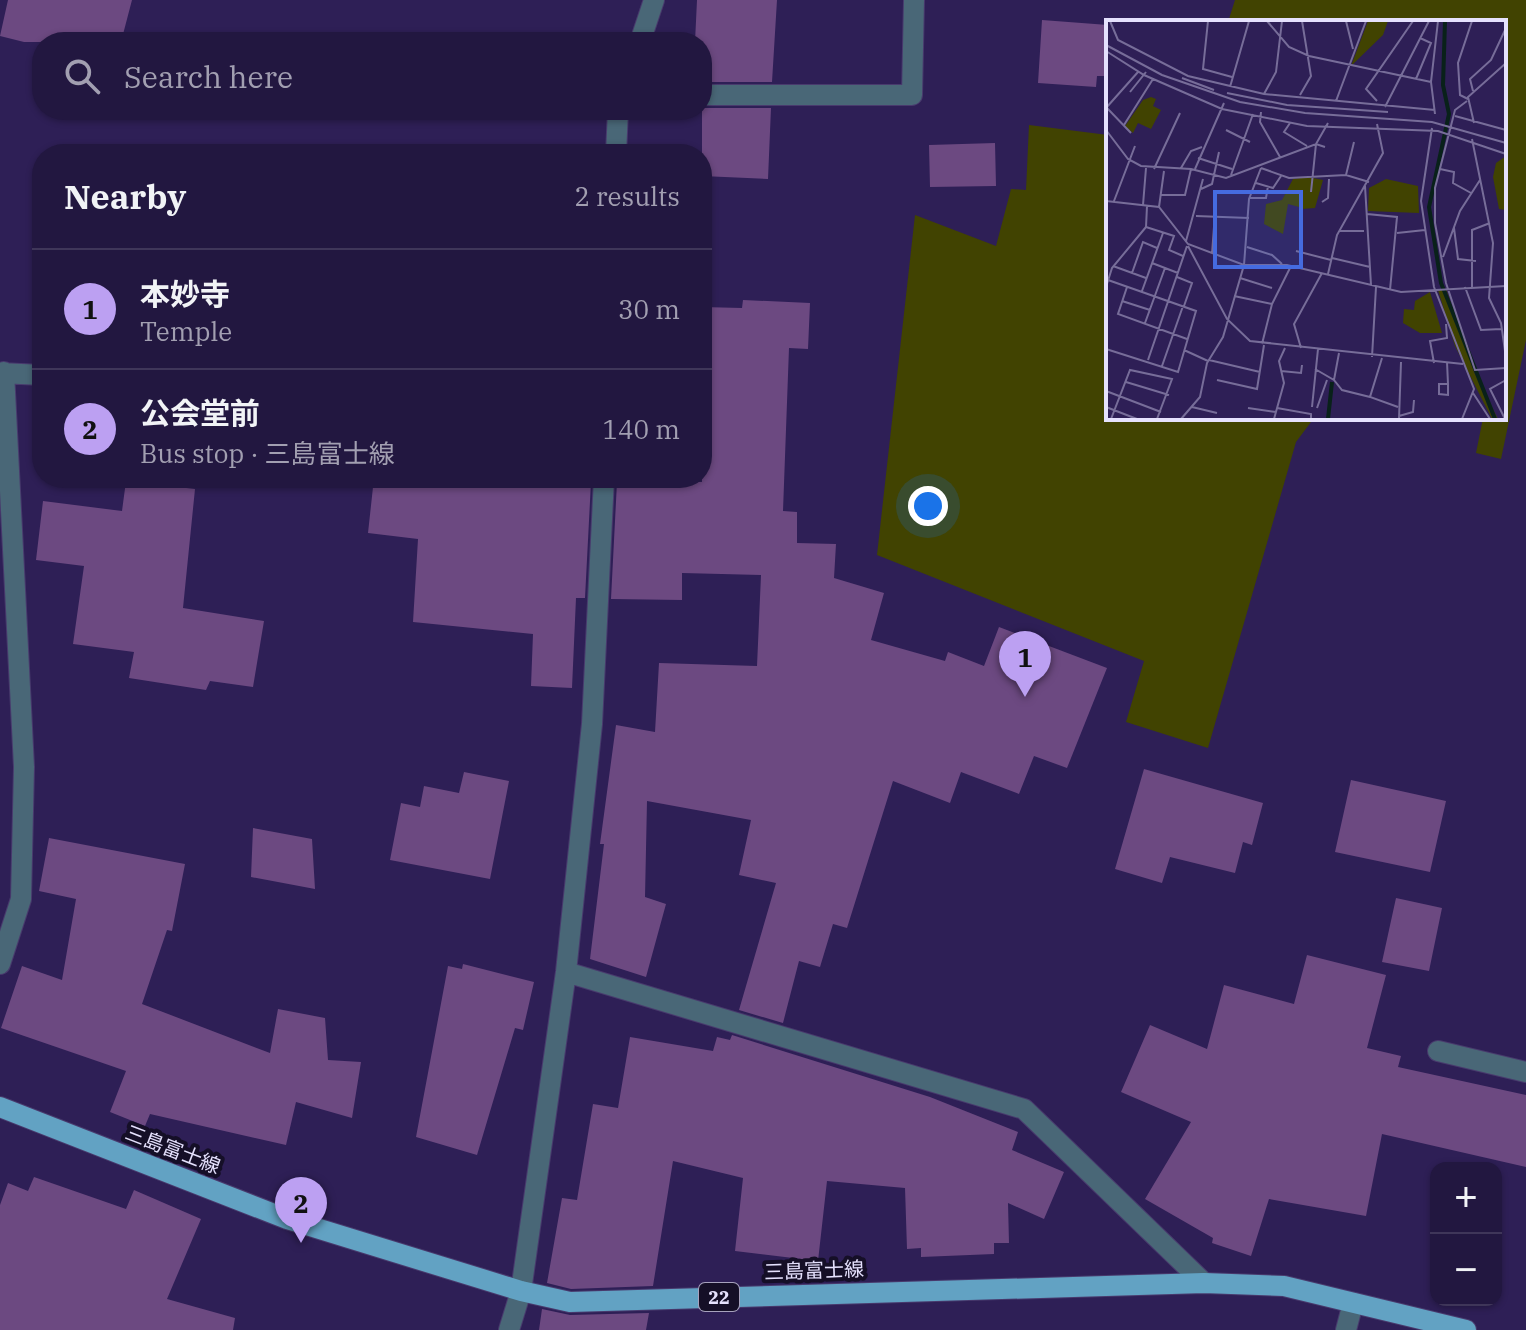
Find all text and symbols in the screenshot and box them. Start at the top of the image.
inset map [1106,20,1506,420]
search box [32,32,712,120]
icon: search [60,54,104,98]
text: Search here [124,57,293,96]
text: Nearby [64,174,186,218]
text: 2 results [574,179,680,213]
text: 本妙寺 [140,274,230,313]
text: 1 [82,292,98,326]
text: 30 m [618,292,680,326]
text: Temple [140,314,232,348]
text: 公会堂前 [140,393,260,432]
text: 2 [82,412,98,446]
text: 140 m [602,412,680,446]
text: Bus stop · 三島富士線 [140,436,395,470]
your location [908,486,948,526]
pin: 1 [999,631,1051,697]
street label: 三島富士線 [121,1118,225,1180]
map controls [1430,1162,1502,1306]
button: + [1430,1162,1502,1234]
pin: 2 [275,1177,327,1243]
button: − [1430,1234,1502,1306]
street label: 三島富士線 [764,1255,864,1285]
road number: 22 [699,1283,739,1311]

